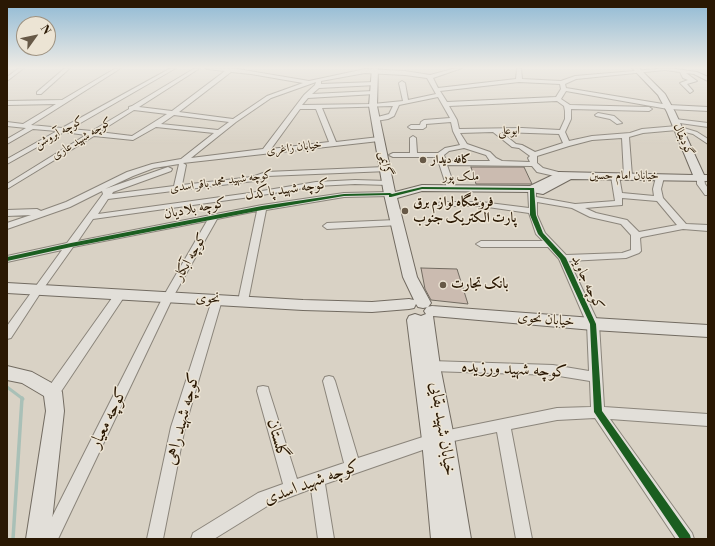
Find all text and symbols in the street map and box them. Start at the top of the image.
north arrow [16,16,56,56]
text: N [37,23,53,37]
street label: کوچه آبروشن [32,114,86,152]
street label: کوچه شهید عاری [49,115,115,163]
street label: گودبقال [669,121,697,159]
street label: ابوعلی [498,124,520,138]
street label: خیابان زاغری [265,137,323,159]
street label: گرایمی [375,150,395,178]
place label: کافه دیدار [431,153,471,167]
marker: کافه دیدار [418,155,428,165]
street label: کوچه شهید محمد باقر اسدی [169,168,273,196]
street label: خیابان امام حسین [589,169,659,183]
street label: ملک پور [443,170,479,184]
street label: کوچه شهید پاکدل [244,176,330,204]
street label: کوچه بلادیان [162,195,228,223]
place label: فروشگاه لوازم برق پارت الکتریک جنوب [413,195,516,228]
marker: فروشگاه لوازم برق پارت الکتریک جنوب [400,206,410,216]
street label: کوچه آبکار [171,230,211,284]
street label: کوچه جاوید [567,253,607,313]
place label: بانک تجارت [451,277,508,293]
marker: بانک تجارت [438,280,448,290]
street label: نحوی [195,290,221,308]
street label: خیابان نحوی [517,309,575,331]
street label: کوچه شهید ورزیده [461,357,567,383]
street label: کوچه شهید راهی [161,371,205,467]
street label: خیابان شهید بقایی [425,381,459,477]
street label: کوچه معیار [86,384,132,452]
street label: گلستان [262,417,292,461]
street label: کوچه شهید اسدی [261,456,363,510]

